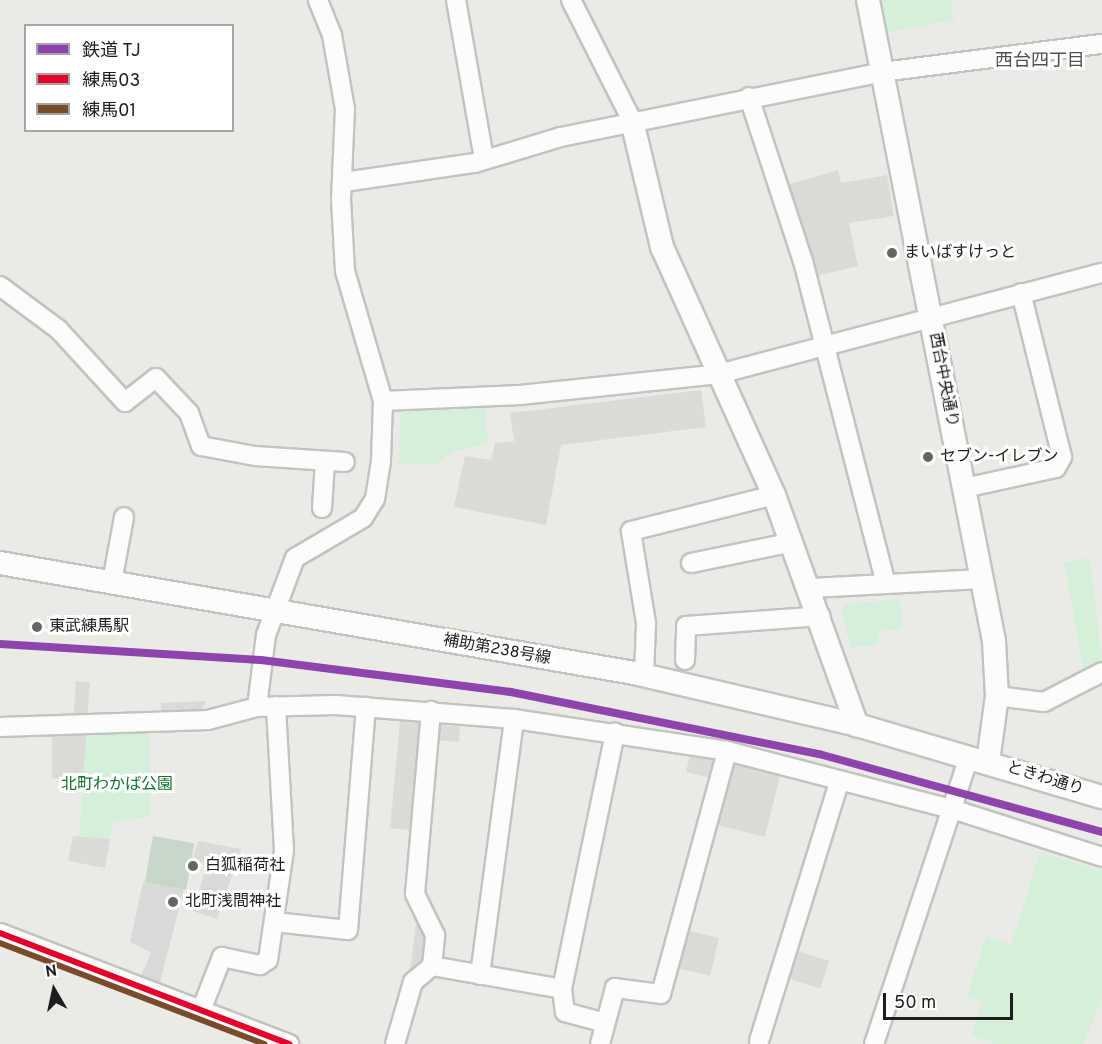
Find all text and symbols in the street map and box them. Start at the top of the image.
legend [24,24,234,132]
text: 鉄道 TJ [82,40,141,63]
district label: 西台四丁目 [995,51,1085,73]
text: 練馬03 [82,70,140,93]
text: 練馬01 [82,100,136,123]
place label: まいばすけっと [904,243,1016,263]
marker: まいばすけっと [885,246,899,260]
street label: 西台中央通り [924,331,962,429]
place label: セブン-イレブン [940,447,1058,467]
marker: セブン-イレブン [921,450,935,464]
place label: 東武練馬駅 [49,617,129,637]
marker: 東武練馬駅 [30,620,44,634]
street label: 補助第238号線 [442,631,552,669]
street label: ときわ通り [1004,758,1086,800]
park label: 北町わかば公園 [61,775,173,795]
place label: 白狐稲荷社 [205,856,285,876]
marker: 白狐稲荷社 [186,859,200,873]
place label: 北町浅間神社 [185,892,281,912]
marker: 北町浅間神社 [166,895,180,909]
north arrow [24,960,84,1020]
text: N [44,961,58,983]
scale bar [886,981,1016,1019]
text: 50 m [894,992,936,1015]

